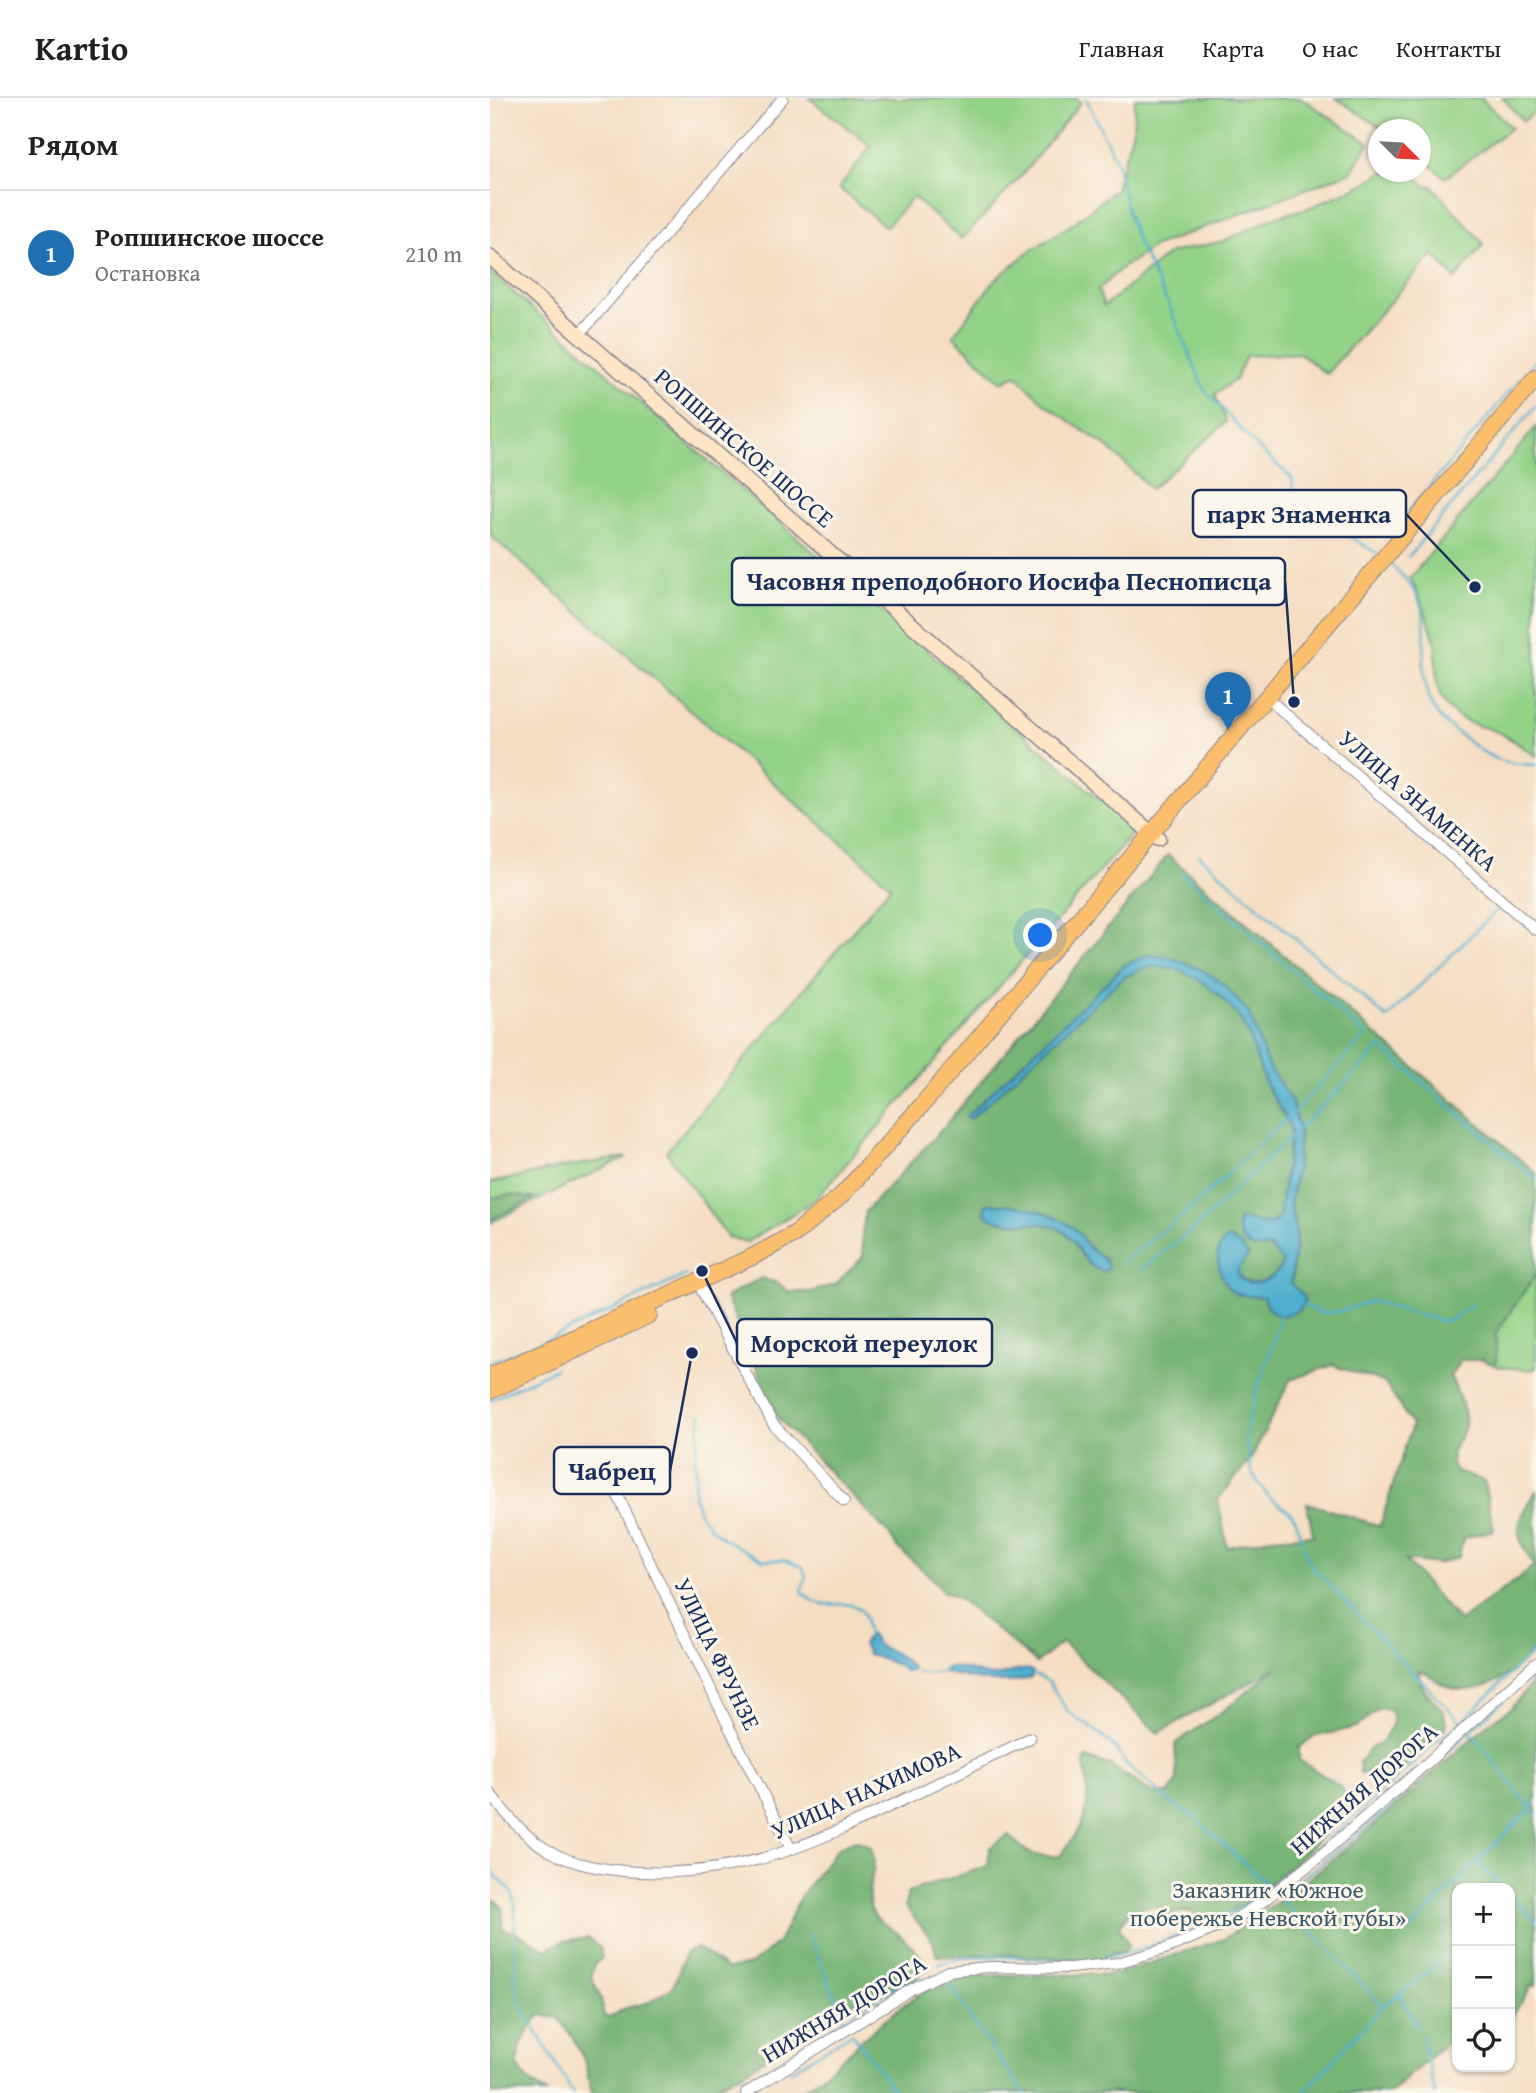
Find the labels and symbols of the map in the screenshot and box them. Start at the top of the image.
north arrow [1368,119,1431,182]
street label: РОПШИНСКОЕ ШОССЕ [647,360,842,536]
callout: парк Знаменка [1193,490,1406,537]
text: парк Знаменка [1207,494,1392,533]
callout: Часовня преподобного Иосифа Песнописца [732,558,1285,605]
text: Часовня преподобного Иосифа Песнописца [746,561,1272,600]
pin: 1 [1205,672,1251,730]
street label: УЛИЦА ЗНАМЕНКА [1331,722,1506,880]
your location [1023,918,1057,952]
callout: Морской переулок [737,1319,992,1366]
text: Морской переулок [751,1323,977,1362]
callout: Чабрец [554,1447,670,1494]
text: Чабрец [568,1451,657,1490]
street label: УЛИЦА ФРУНЗЕ [666,1572,769,1736]
street label: НИЖНЯЯ ДОРОГА [1282,1714,1446,1863]
street label: УЛИЦА НАХИМОВА [765,1733,967,1848]
park label: Заказник «Южное побережье Невской губы» [1130,1872,1406,1935]
street label: НИЖНЯЯ ДОРОГА [755,1945,933,2072]

